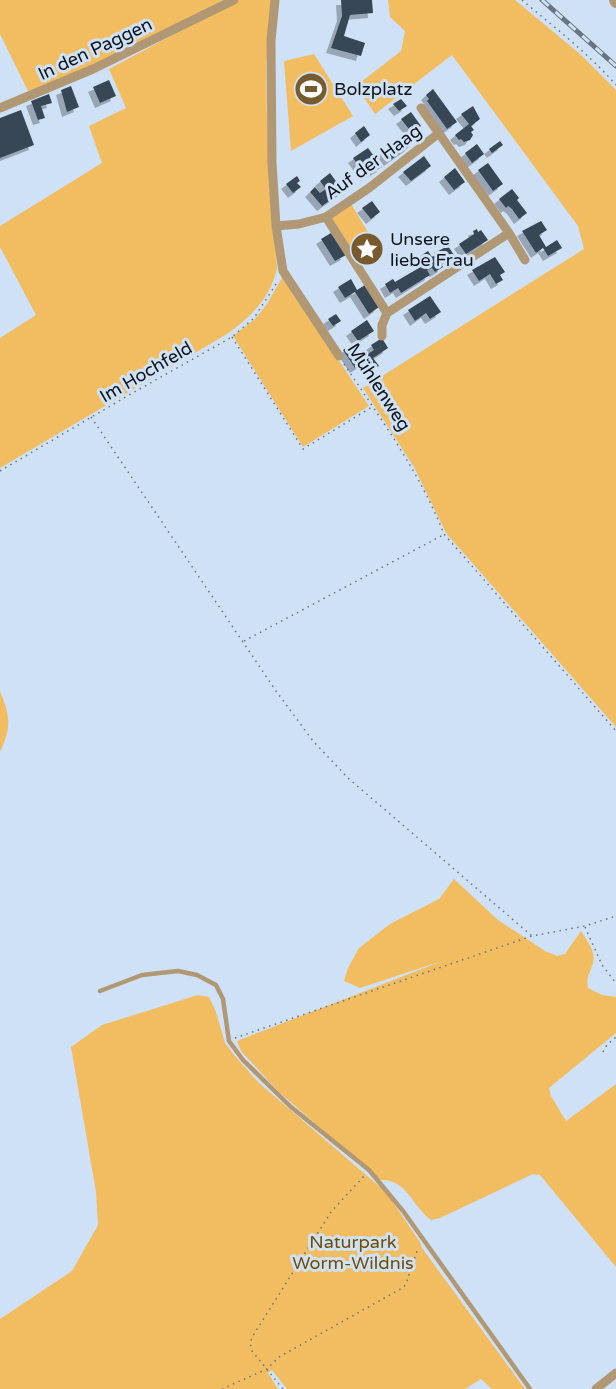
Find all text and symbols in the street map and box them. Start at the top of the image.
street label: In den Paggen [34,13,156,85]
sports icon: Bolzplatz [293,71,329,107]
place label: Bolzplatz [334,78,412,100]
street label: Auf der Haag [320,120,426,204]
place label: Unsere liebe Frau [390,228,474,271]
place icon: Unsere liebe Frau [349,231,385,267]
street label: Im Hochfeld [96,337,196,407]
street label: Mühlenweg [342,339,416,435]
park label: Naturpark Worm-Wildnis [292,1231,414,1274]

